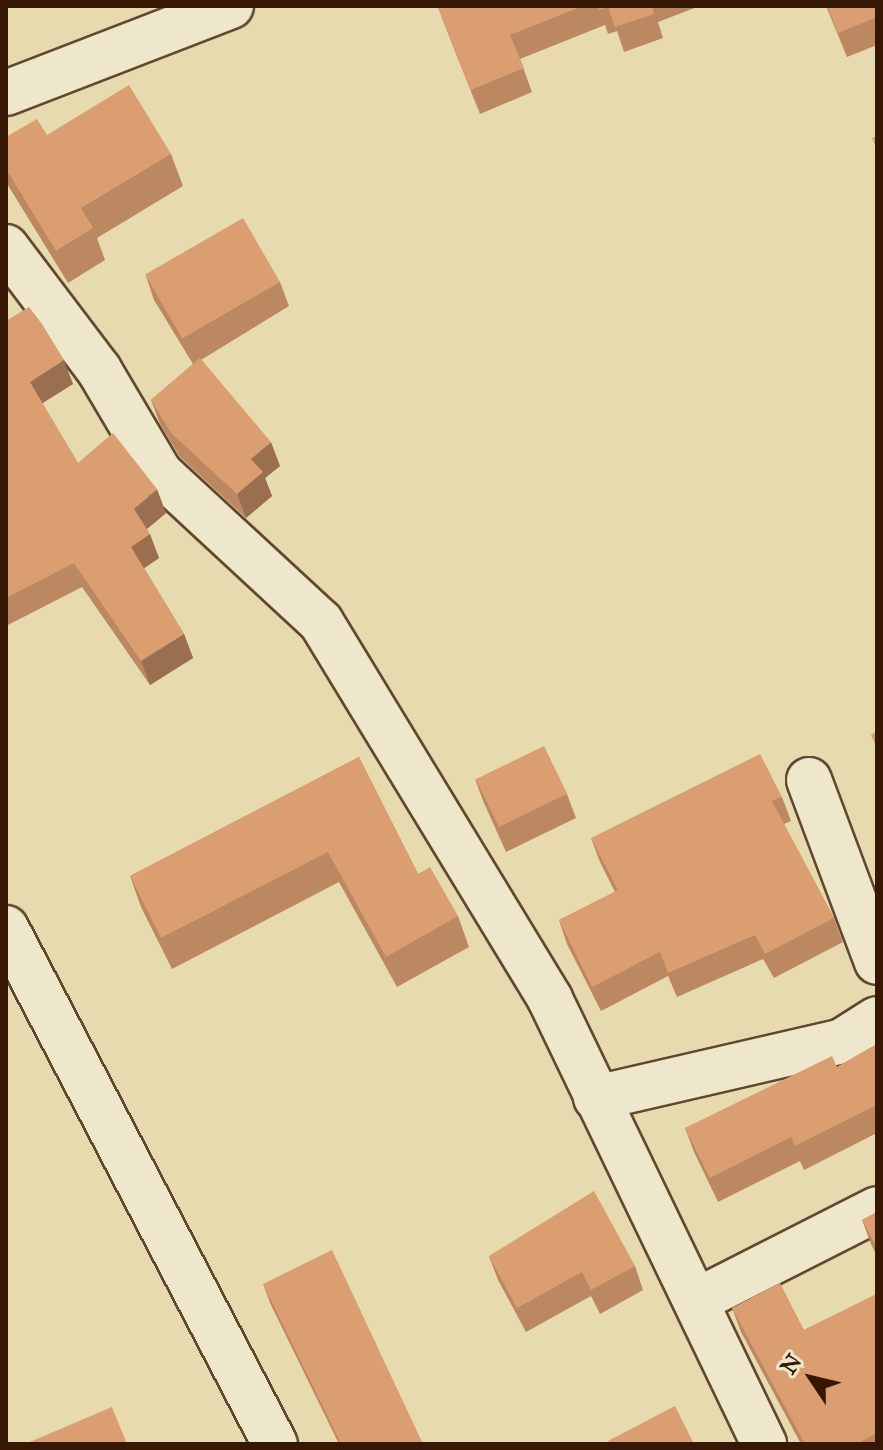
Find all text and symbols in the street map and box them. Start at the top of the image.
north arrow [771,1338,851,1418]
text: N [775,1349,807,1379]

